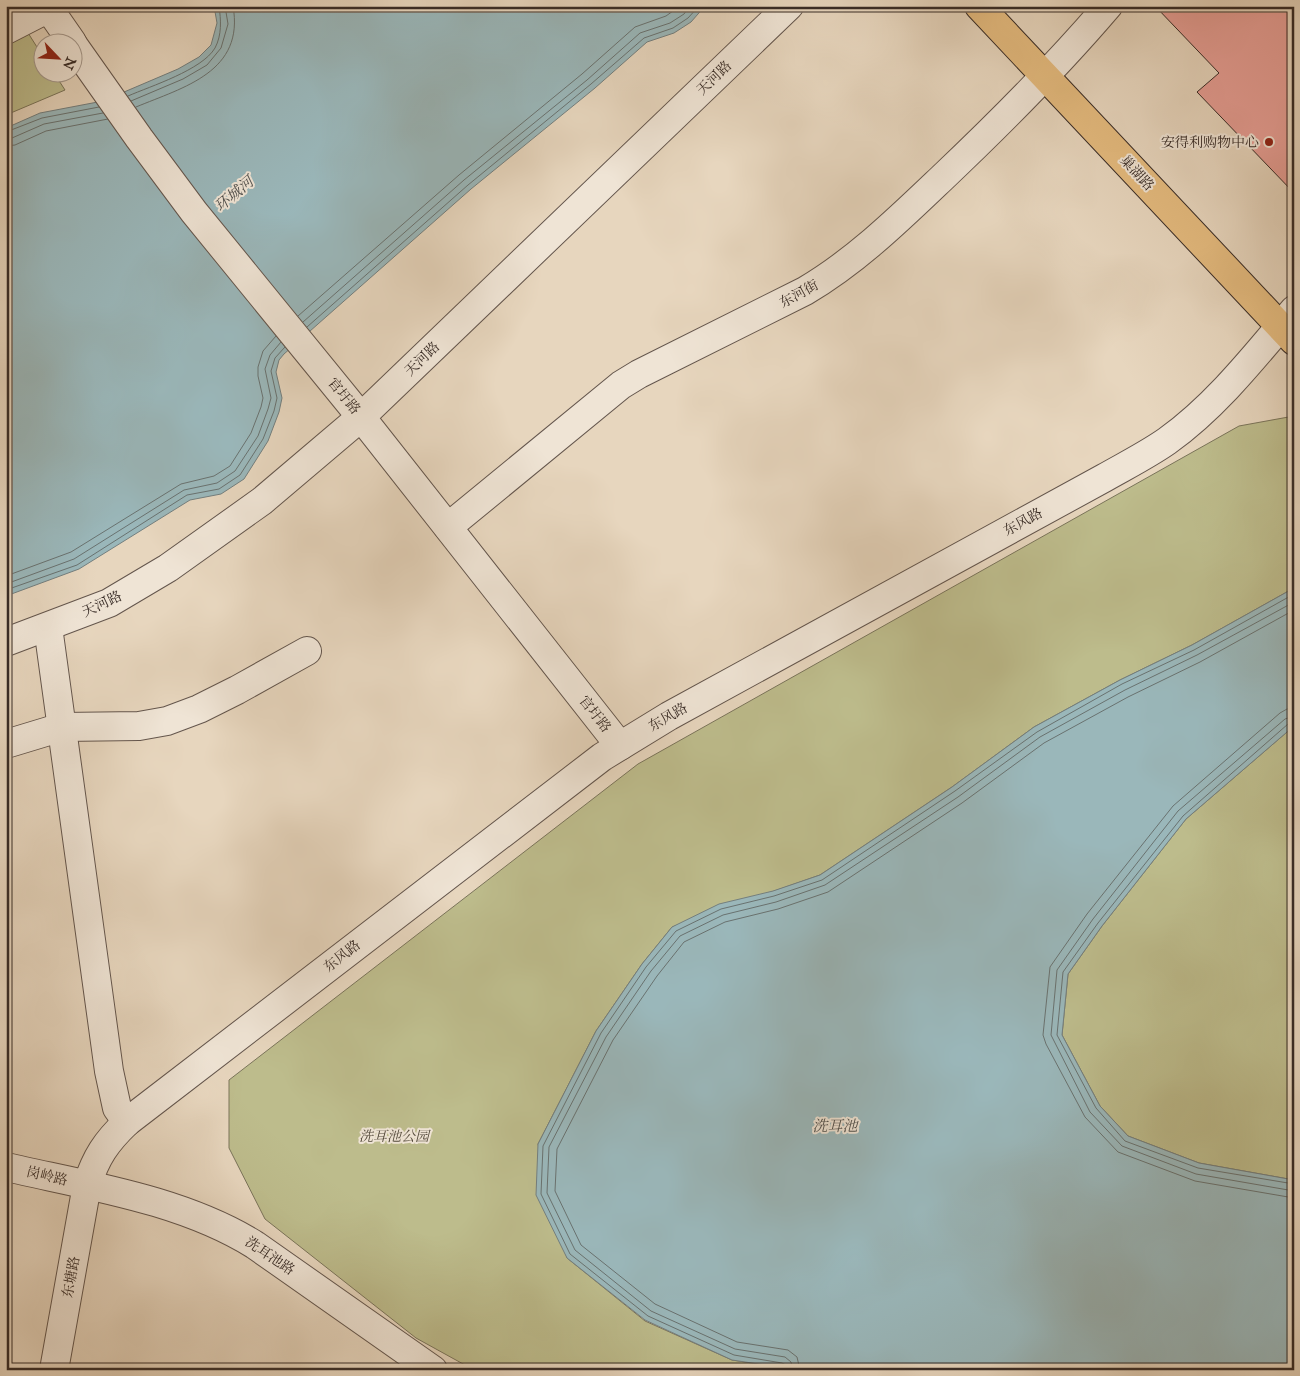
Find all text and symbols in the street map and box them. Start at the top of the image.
north arrow [32,32,82,82]
text: N [59,54,80,72]
street label: 天河路 [693,57,735,99]
place label: 安得利购物中心 [1161,134,1259,151]
marker: 安得利购物中心 [1263,136,1275,148]
street label: 巢湖路 [1116,152,1158,194]
water label: 环城河 [211,171,259,215]
street label: 东河街 [777,276,821,312]
street label: 天河路 [401,338,443,380]
street label: 官圩路 [324,374,364,418]
street label: 东风路 [1001,504,1045,540]
street label: 天河路 [79,587,125,621]
street label: 官圩路 [575,692,615,736]
street label: 东风路 [646,699,690,735]
street label: 东风路 [320,936,364,976]
water label: 洗耳池 [812,1117,859,1135]
park label: 洗耳池公园 [359,1128,431,1145]
street label: 岗岭路 [25,1163,69,1189]
street label: 洗耳池路 [242,1233,298,1279]
street label: 东塘路 [59,1255,83,1299]

